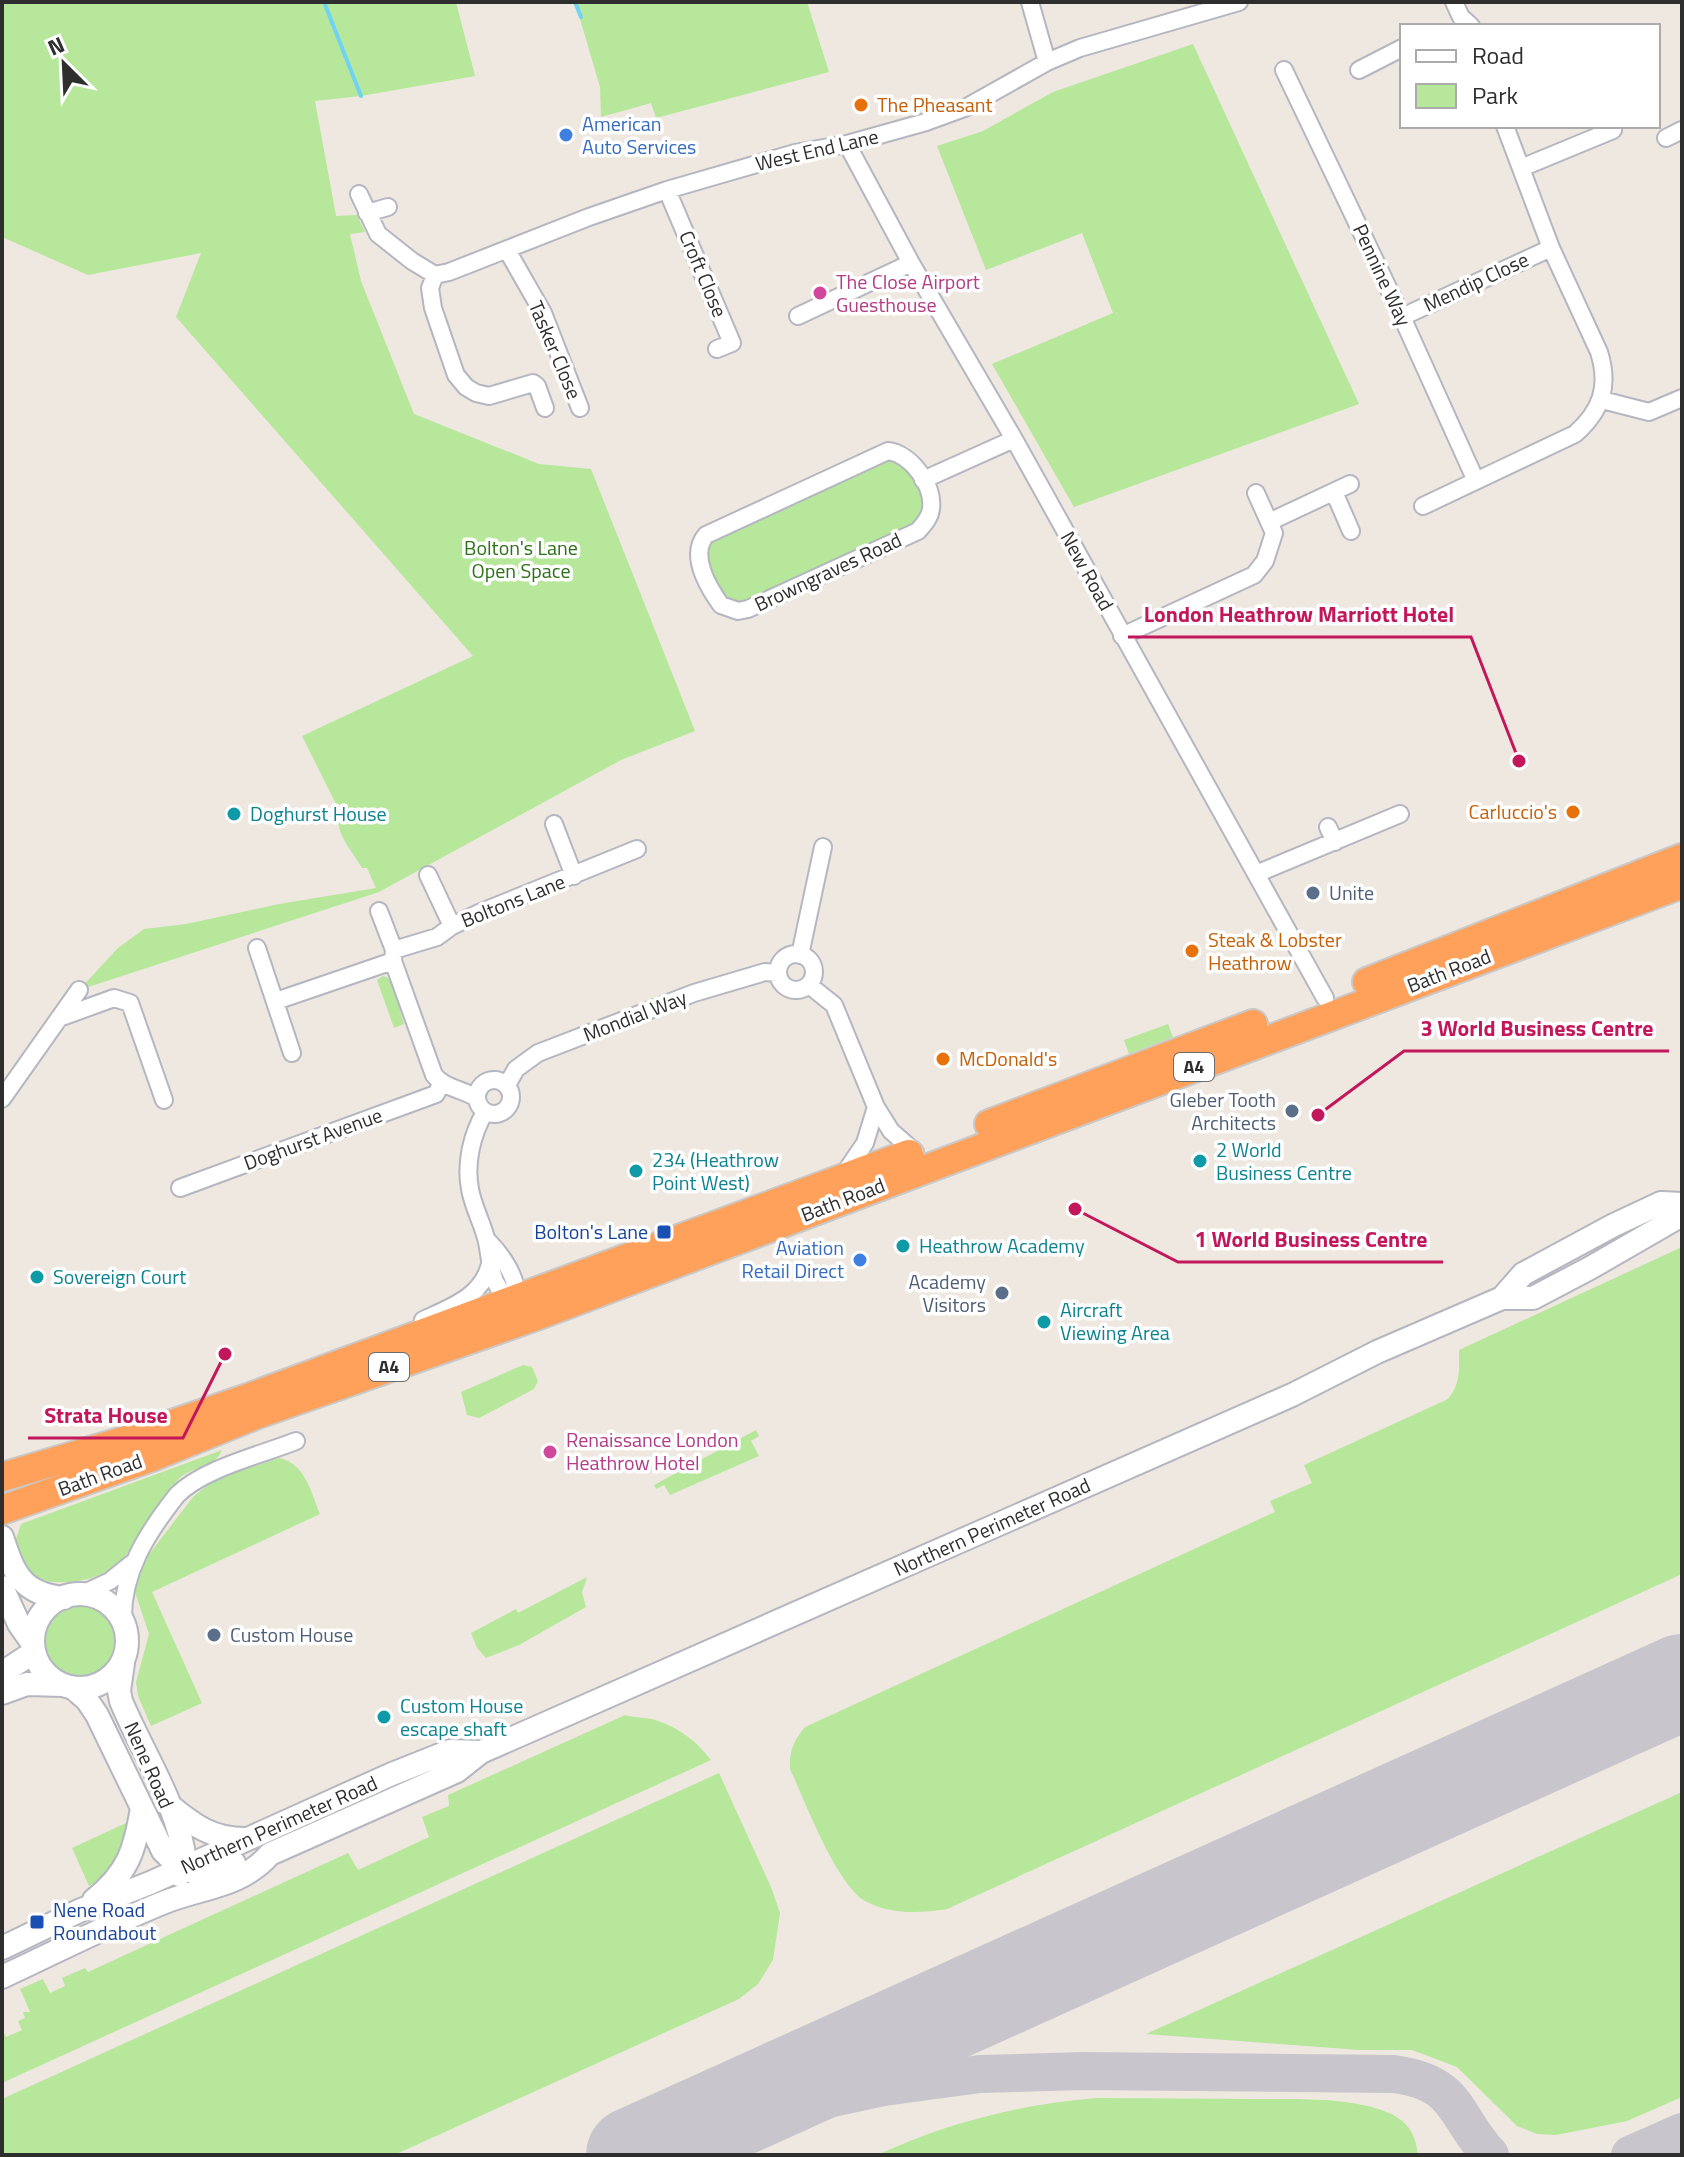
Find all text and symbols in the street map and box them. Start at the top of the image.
north arrow [24,24,104,104]
legend [1400,24,1660,128]
text: N [42,27,70,64]
text: Road [1472,37,1524,73]
text: Park [1472,77,1518,113]
place label: The Pheasant [877,89,993,120]
marker: The Pheasant [852,96,870,114]
place label: American Auto Services [582,108,696,162]
street label: West End Lane [752,120,881,179]
marker: American Auto Services [557,126,575,144]
street label: Pennine Way [1345,218,1420,331]
street label: Croft Close [671,226,736,322]
street label: Mendip Close [1418,244,1534,319]
place label: The Close Airport Guesthouse [836,266,980,320]
marker: The Close Airport Guesthouse [811,284,829,302]
street label: Tasker Close [521,296,590,404]
street label: Browngraves Road [749,524,906,619]
street label: New Road [1053,525,1122,616]
park label: Bolton's Lane Open Space [464,532,578,586]
callout: London Heathrow Marriott Hotel [1128,591,1471,637]
text: London Heathrow Marriott Hotel [1144,597,1454,631]
place label: Carluccio's [1469,796,1557,827]
place label: Doghurst House [250,798,387,829]
marker: Carluccio's [1564,803,1582,821]
marker: Doghurst House [225,805,243,823]
street label: Boltons Lane [456,866,570,936]
place label: Unite [1329,877,1374,908]
marker: Unite [1304,884,1322,902]
place label: Steak & Lobster Heathrow [1208,924,1342,978]
street label: Bath Road [1402,940,1495,1001]
marker: Steak & Lobster Heathrow [1183,942,1201,960]
street label: Mondial Way [578,981,692,1050]
callout: 3 World Business Centre [1404,1005,1669,1051]
text: 3 World Business Centre [1420,1011,1654,1045]
place label: McDonald's [959,1043,1057,1074]
marker: McDonald's [934,1050,952,1068]
road number: A4 [1174,1053,1214,1081]
place label: Gleber Tooth Architects [1170,1084,1276,1138]
street label: Doghurst Avenue [239,1099,386,1178]
marker: Gleber Tooth Architects [1283,1102,1301,1120]
place label: 2 World Business Centre [1216,1134,1352,1188]
place label: 234 (Heathrow Point West) [652,1144,779,1198]
marker: 2 World Business Centre [1191,1152,1209,1170]
marker: 234 (Heathrow Point West) [627,1162,645,1180]
street label: Bath Road [796,1169,889,1230]
place label: Bolton's Lane [534,1216,648,1247]
callout: 1 World Business Centre [1178,1216,1443,1262]
text: 1 World Business Centre [1194,1222,1428,1256]
marker: Bolton's Lane [655,1223,673,1241]
place label: Heathrow Academy [919,1230,1085,1261]
place label: Aviation Retail Direct [742,1232,844,1286]
marker: Heathrow Academy [894,1237,912,1255]
marker: Aviation Retail Direct [851,1251,869,1269]
place label: Sovereign Court [53,1261,186,1292]
place label: Academy Visitors [909,1266,986,1320]
marker: Sovereign Court [28,1268,46,1286]
marker: Academy Visitors [993,1284,1011,1302]
place label: Aircraft Viewing Area [1060,1294,1170,1348]
marker: Aircraft Viewing Area [1035,1313,1053,1331]
road number: A4 [369,1353,409,1381]
callout: Strata House [28,1392,183,1438]
text: Strata House [44,1398,168,1432]
place label: Renaissance London Heathrow Hotel [566,1424,739,1478]
marker: Renaissance London Heathrow Hotel [541,1443,559,1461]
street label: Bath Road [53,1445,146,1504]
street label: Northern Perimeter Road [888,1469,1095,1584]
place label: Custom House [230,1619,353,1650]
marker: Custom House [205,1626,223,1644]
place label: Custom House escape shaft [400,1690,523,1744]
marker: Custom House escape shaft [375,1708,393,1726]
street label: Nene Road [117,1716,182,1813]
street label: Northern Perimeter Road [175,1767,382,1882]
place label: Nene Road Roundabout [53,1894,156,1948]
marker: Nene Road Roundabout [28,1913,46,1931]

